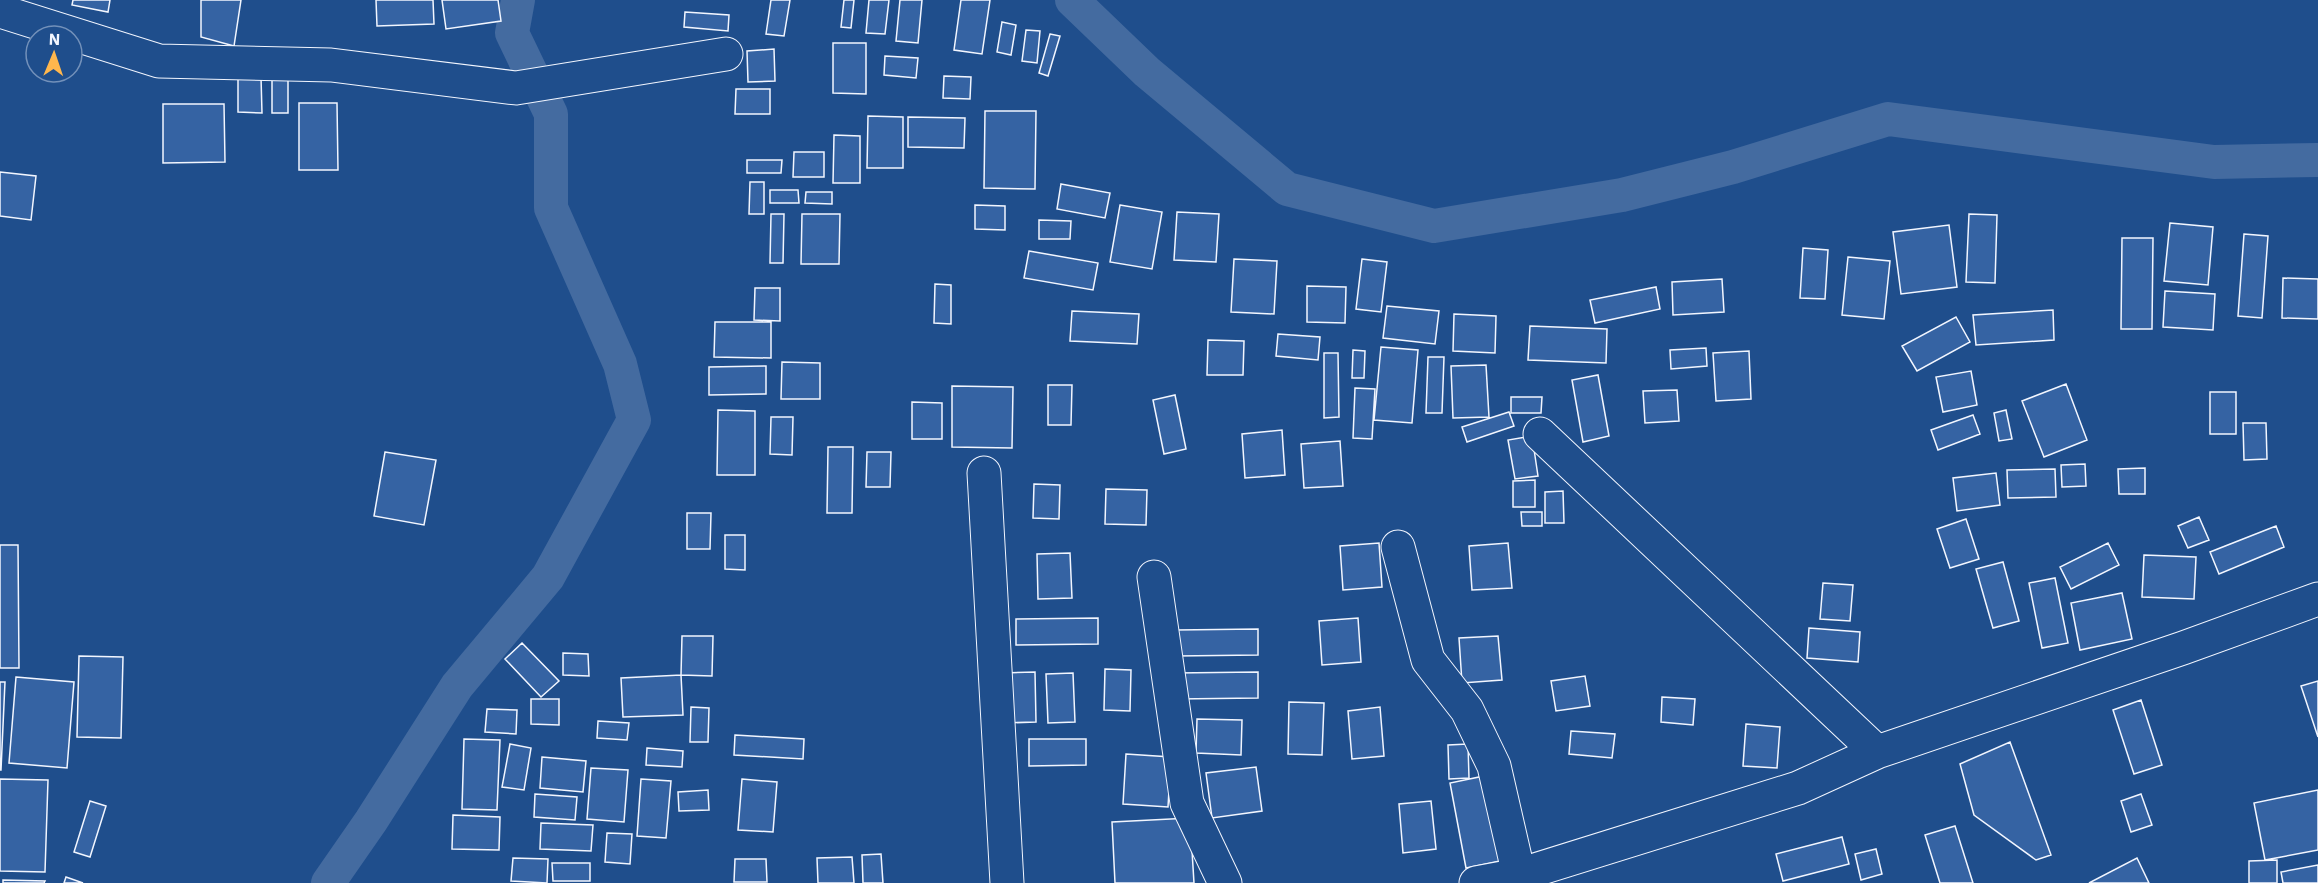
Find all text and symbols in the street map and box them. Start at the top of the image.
north arrow [24,24,84,84]
text: N [48,29,61,49]

